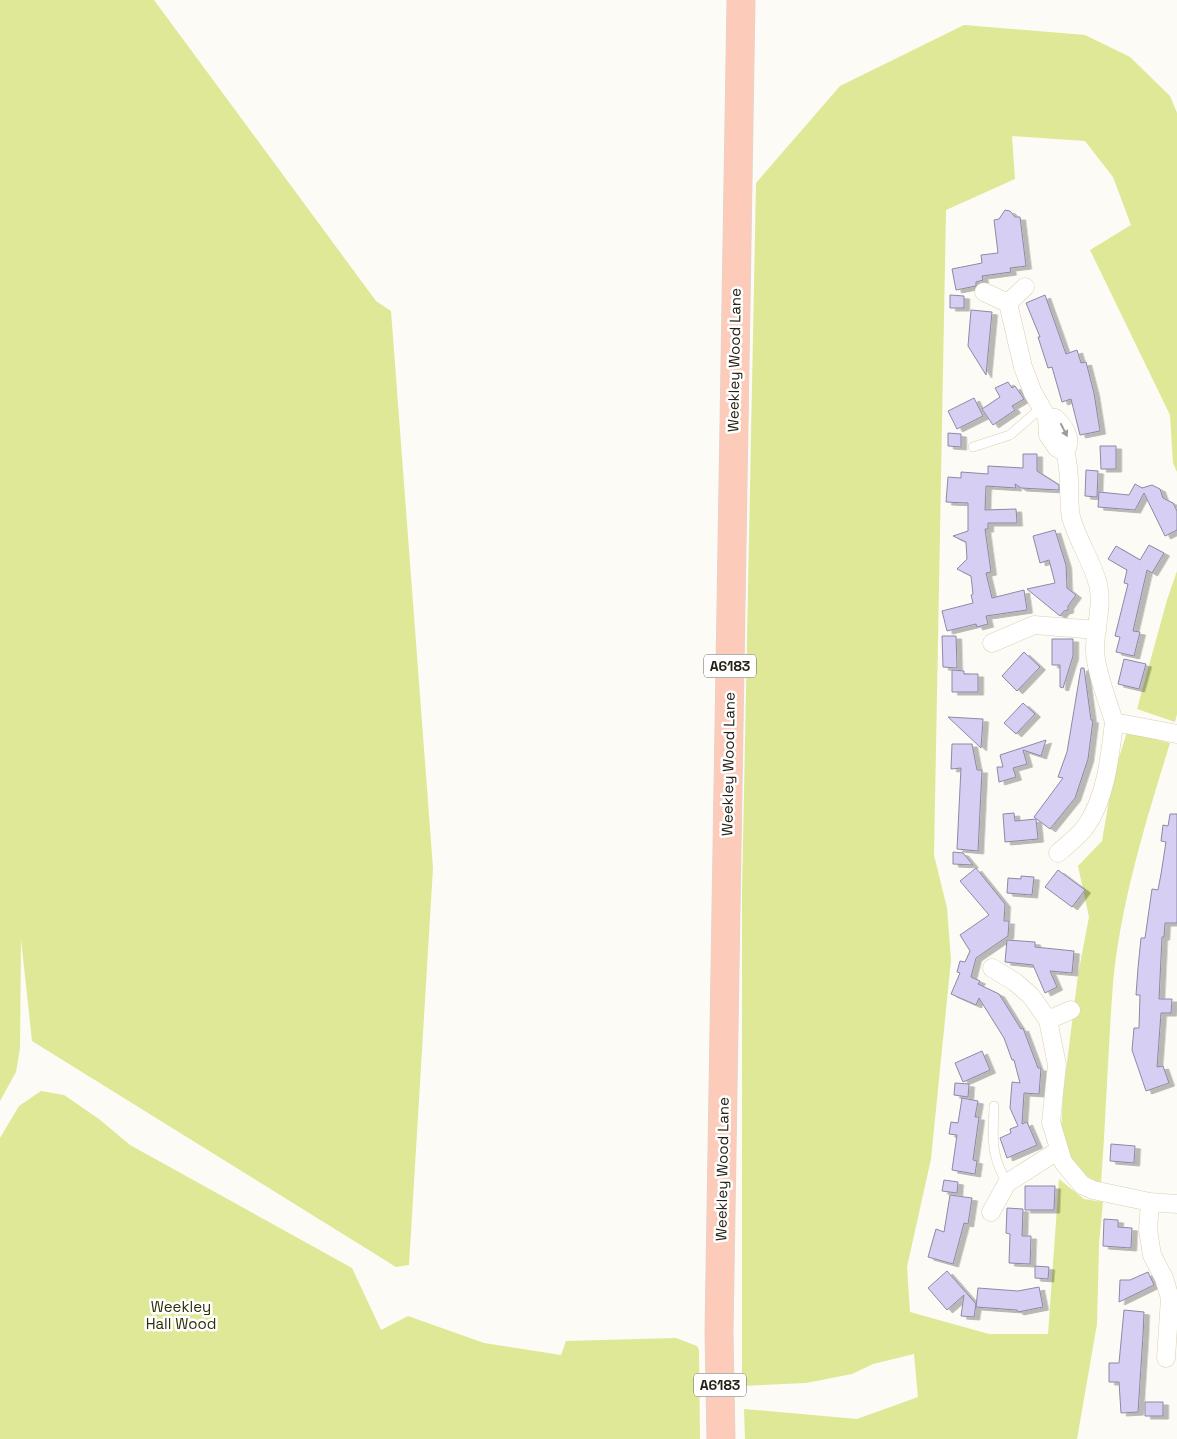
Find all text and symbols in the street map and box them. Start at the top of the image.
street label: Weekley Wood Lane [723,288,745,432]
one-way arrow [1060,423,1068,438]
road number: A6183 [704,654,756,678]
street label: Weekley Wood Lane [717,692,739,836]
street label: Weekley Wood Lane [711,1097,733,1241]
park label: Weekley Hall Wood [146,1297,216,1333]
road number: A6183 [694,1374,746,1396]

